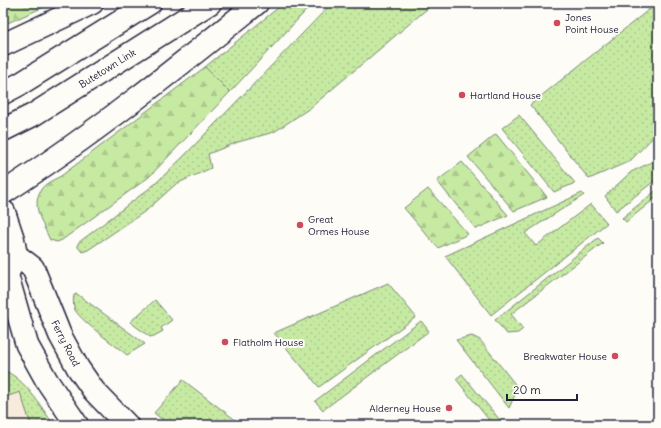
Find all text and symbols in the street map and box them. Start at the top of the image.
place label: Jones Point House [565,11,619,36]
marker: Jones Point House [552,18,562,28]
street label: Butetown Link [76,46,138,91]
place label: Hartland House [470,89,541,102]
marker: Hartland House [457,90,467,100]
place label: Great Ormes House [308,213,370,238]
marker: Great Ormes House [295,220,305,230]
street label: Ferry Road [48,318,83,369]
place label: Flatholm House [233,336,303,349]
marker: Flatholm House [220,337,230,347]
place label: Breakwater House [523,350,607,363]
marker: Breakwater House [610,351,620,361]
scale bar [507,376,577,402]
text: 20 m [513,382,541,397]
place label: Alderney House [369,402,441,415]
marker: Alderney House [444,403,454,413]

